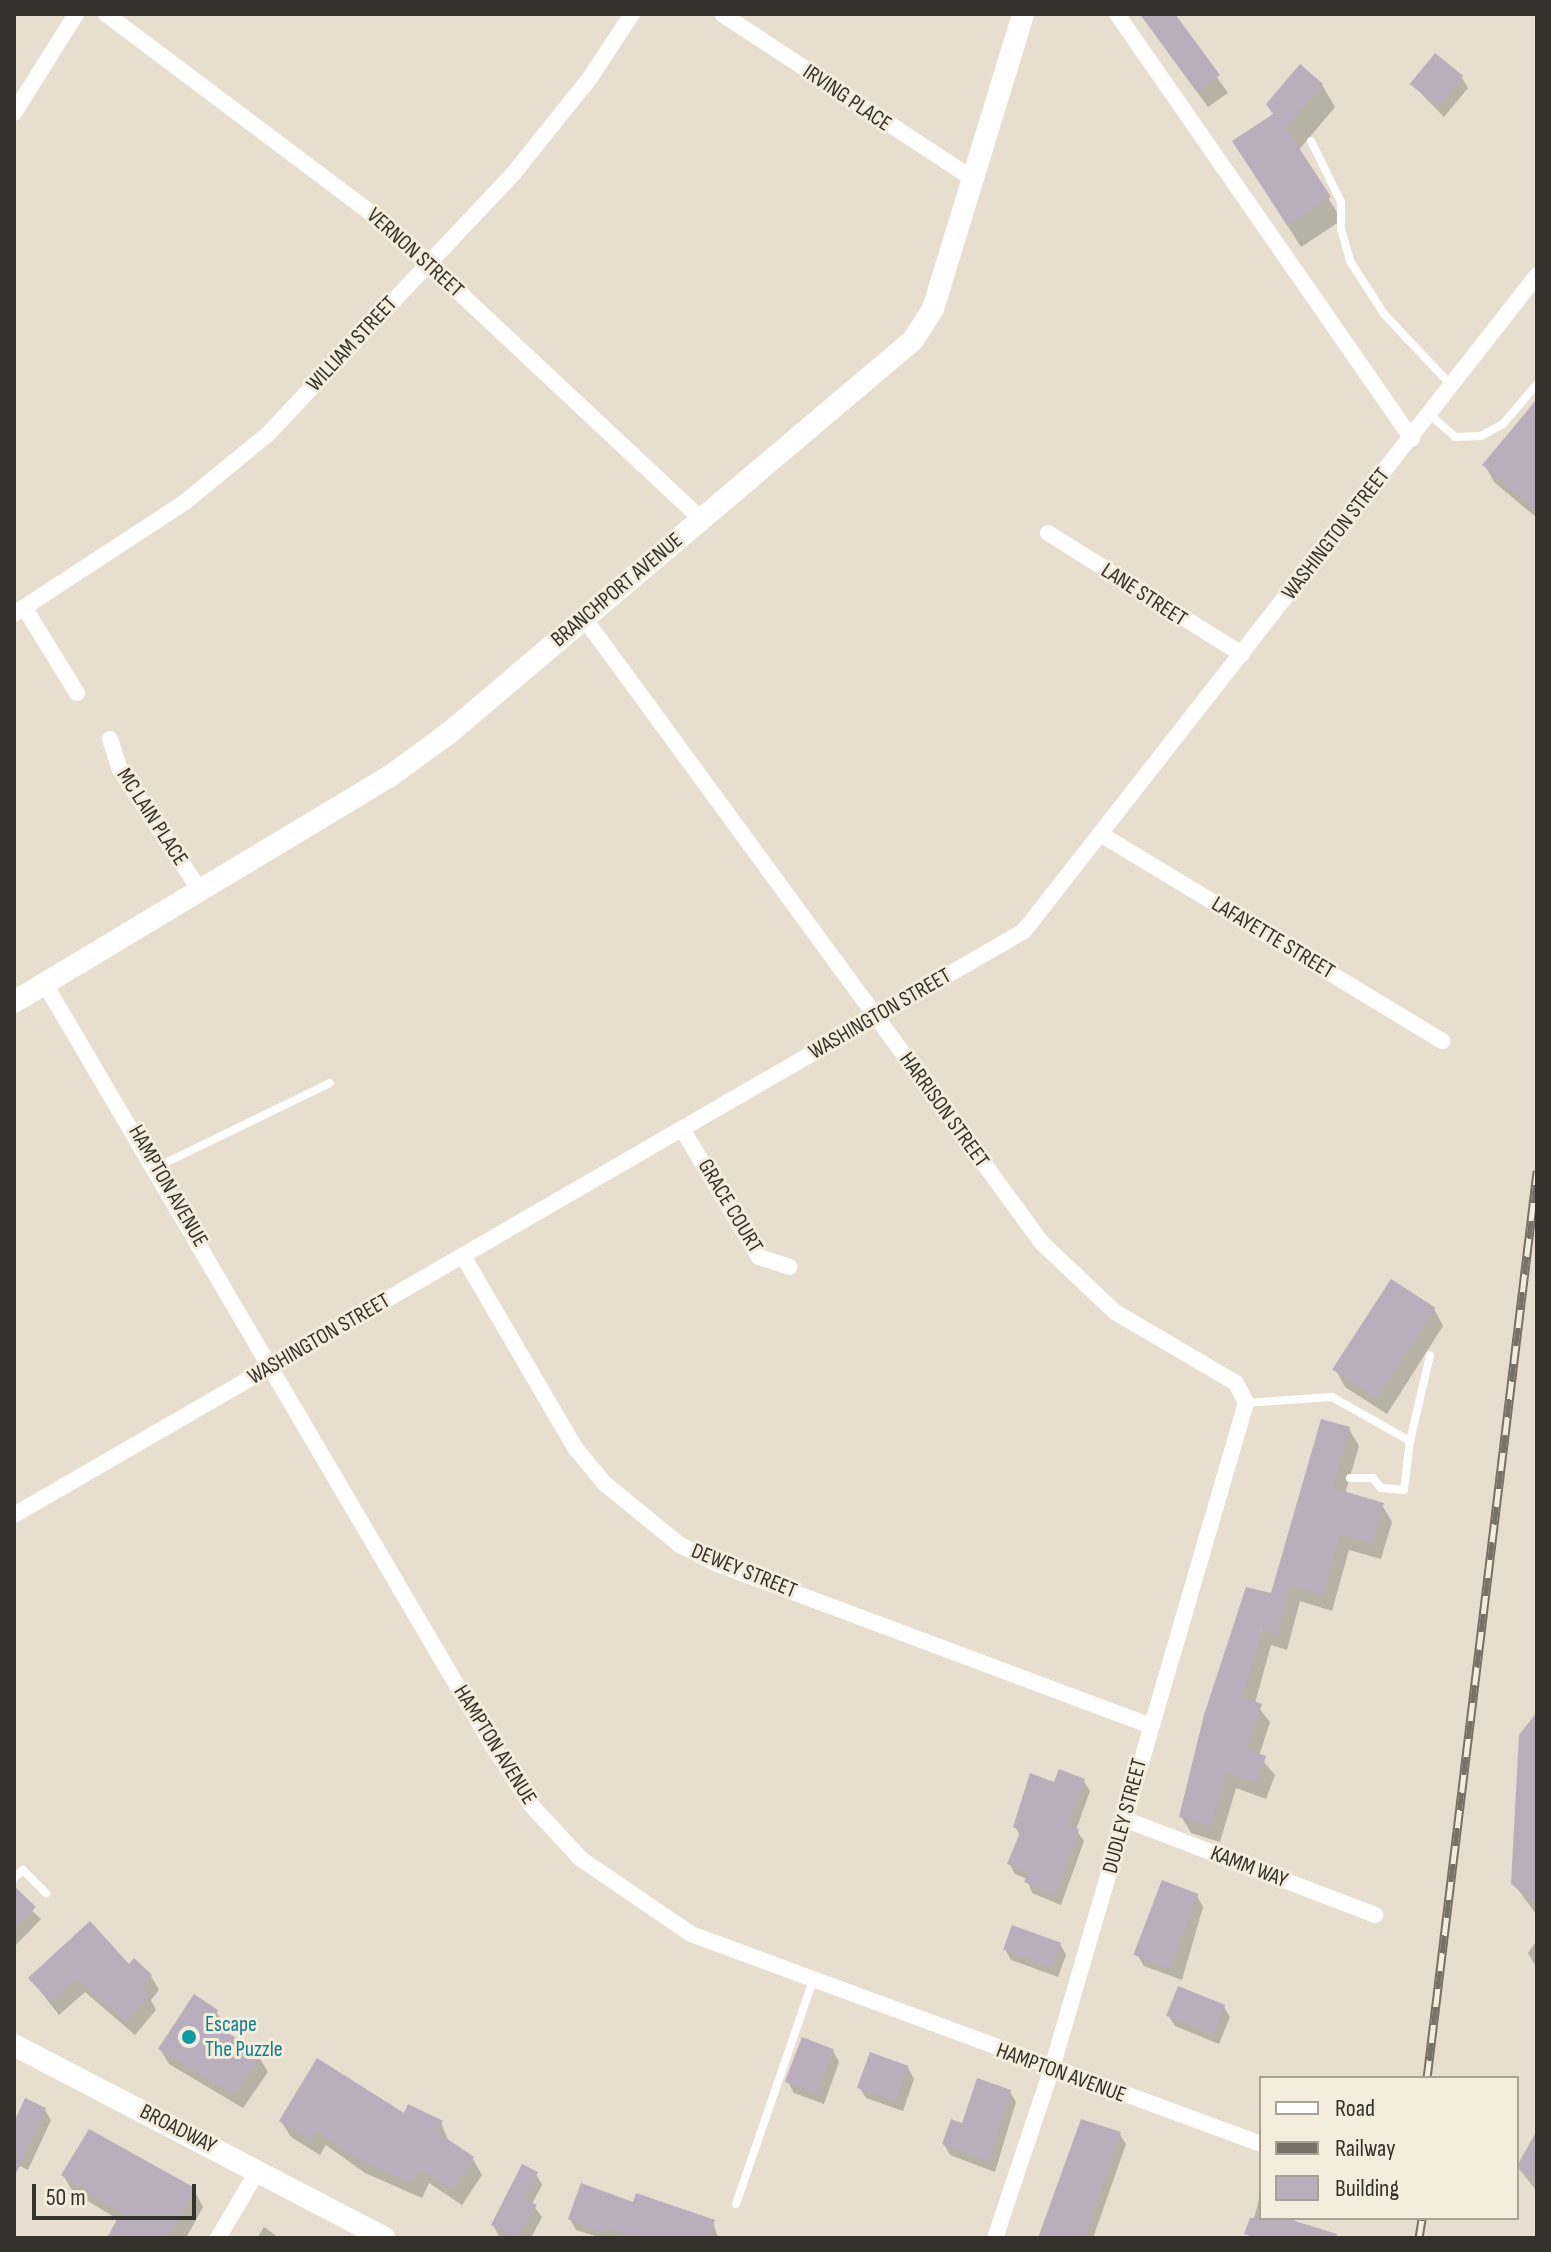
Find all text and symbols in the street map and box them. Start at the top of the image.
street label: IRVING PLACE [798,59,896,137]
street label: VERNON STREET [361,203,469,303]
street label: WILLIAM STREET [301,291,403,397]
street label: WASHINGTON STREET [1276,463,1396,605]
street label: BRANCHPORT AVENUE [546,527,688,653]
street label: LANE STREET [1096,558,1192,632]
street label: MC LAIN PLACE [111,763,193,871]
street label: LAFAYETTE STREET [1207,891,1339,985]
street label: WASHINGTON STREET [804,963,956,1065]
street label: HARRISON STREET [893,1047,995,1173]
street label: HAMPTON AVENUE [123,1121,213,1251]
street label: GRACE COURT [692,1154,768,1258]
street label: WASHINGTON STREET [243,1288,395,1390]
street label: DEWEY STREET [687,1538,801,1604]
street label: HAMPTON AVENUE [448,1680,542,1810]
street label: DUDLEY STREET [1097,1756,1153,1876]
street label: KAMM WAY [1207,1840,1291,1894]
place label: Escape The Puzzle [205,2011,283,2062]
marker: Escape The Puzzle [180,2028,198,2046]
street label: HAMPTON AVENUE [993,2037,1129,2109]
legend [1259,2076,1519,2220]
text: Road [1335,2094,1375,2123]
street label: BROADWAY [135,2099,221,2159]
text: Railway [1335,2134,1395,2163]
scale bar [36,2168,200,2218]
text: Building [1335,2174,1399,2203]
text: 50 m [46,2183,86,2212]

